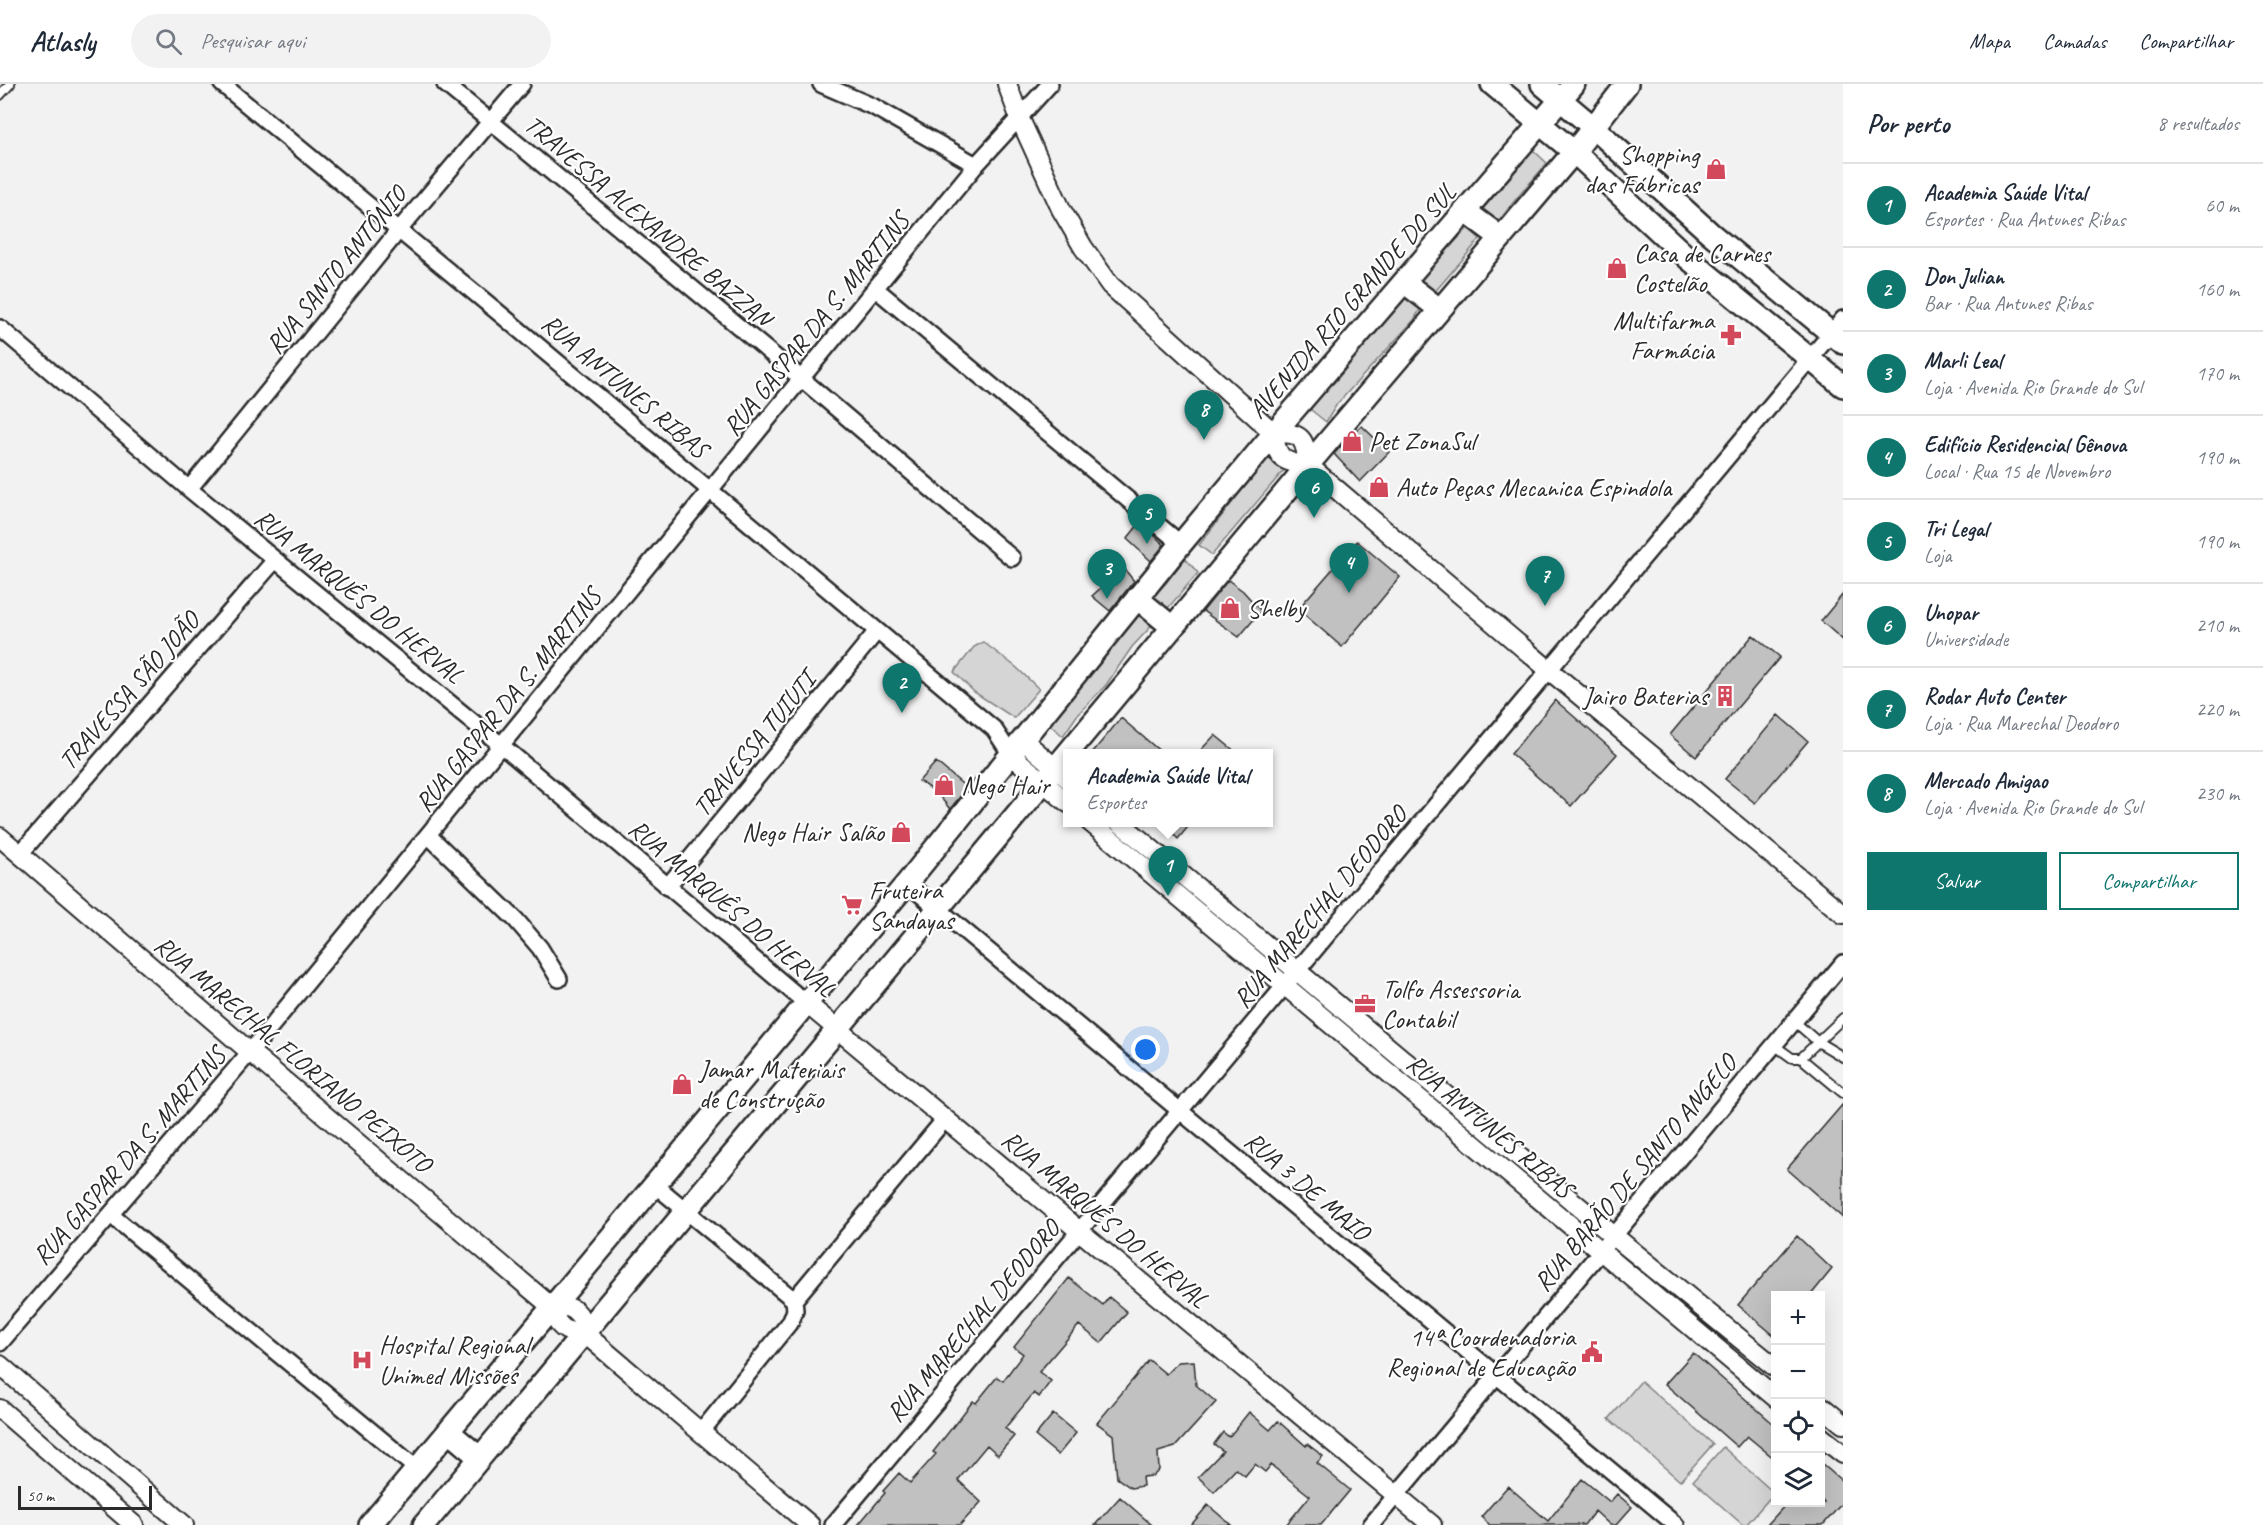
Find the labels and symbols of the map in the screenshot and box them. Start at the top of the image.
street label: TRAVESSA ALEXANDRE BAZZAN [518,108,782,337]
place label: Shopping das Fábricas [1585,138,1701,201]
shop icon: Shopping das Fábricas [1704,157,1728,181]
street label: AVENIDA RIO GRANDE DO SUL [1241,176,1464,425]
street label: RUA SANTO ANTÔNIO [258,177,416,361]
street label: RUA GASPAR DA S. MARTINS [716,203,919,443]
place label: Casa de Carnes Costelão [1634,237,1772,300]
shop icon: Casa de Carnes Costelão [1605,256,1629,280]
place label: Multifarma Farmácia [1613,304,1716,367]
street label: RUA ANTUNES RIBAS [535,307,718,467]
pharmacy icon: Multifarma Farmácia [1719,323,1743,347]
pin: 8 [1184,390,1224,440]
place label: Pet ZonaSul [1369,425,1479,458]
shop icon: Pet ZonaSul [1340,429,1364,453]
pin: 6 [1294,468,1334,518]
place label: Auto Peças Mecanica Espindola [1396,471,1673,504]
shop icon: Auto Peças Mecanica Espindola [1367,475,1391,499]
pin: 5 [1128,494,1166,544]
street label: RUA MARQUÊS DO HERVAL [248,501,471,691]
pin: 4 [1330,544,1368,593]
pin: 3 [1088,550,1126,599]
pin: 7 [1526,556,1564,606]
street label: RUA GASPAR DA S. MARTINS [408,579,611,819]
place label: Shelby [1247,592,1307,625]
shop icon: Shelby [1218,596,1242,620]
street label: TRAVESSA SÃO JOÃO [51,603,209,777]
street label: TRAVESSA TUIUTI [685,660,826,823]
pin: 2 [882,664,922,713]
place label: Jairo Baterias [1581,680,1710,713]
building icon: Jairo Baterias [1713,684,1737,708]
place label: Nego Hair [961,769,1051,802]
shop icon: Nego Hair [932,773,956,797]
street label: RUA MARECHAL DEODORO [1226,797,1416,1015]
street label: RUA MARQUÊS DO HERVAL [622,812,843,1005]
place label: Nego Hair Salão [742,816,886,849]
shop icon: Nego Hair Salão [889,820,913,844]
pin: 1 [1148,846,1188,896]
place label: Fruteira Sandayas [869,874,956,937]
supermarket icon: Fruteira Sandayas [840,893,864,917]
street label: RUA MARECHAL FLORIANO PEIXOTO [148,928,441,1182]
place label: Tolfo Assessoria Contabil [1382,973,1522,1036]
office icon: Tolfo Assessoria Contabil [1353,992,1377,1016]
your location [1131,1035,1160,1064]
street label: RUA GASPAR DA S. MARTINS [25,1038,235,1272]
street label: RUA BARÃO DE SANTO ANGELO [1526,1045,1746,1298]
street label: RUA ANTUNES RIBAS [1400,1047,1583,1207]
place label: Jamar Materiais de Construção [697,1053,846,1116]
shop icon: Jamar Materiais de Construção [670,1072,694,1096]
street label: RUA MARQUÊS DO HERVAL [995,1123,1216,1316]
street label: RUA 3 DE MAIO [1238,1124,1379,1250]
street label: RUA MARECHAL DEODORO [879,1211,1069,1429]
place label: 14ª Coordenadoria Regional de Educação [1386,1321,1577,1384]
place label: Hospital Regional Unimed Missões [379,1329,534,1392]
public building icon: 14ª Coordenadoria Regional de Educação [1580,1340,1604,1364]
hospital icon: Hospital Regional Unimed Missões [350,1348,374,1372]
scale bar [18,1483,152,1510]

